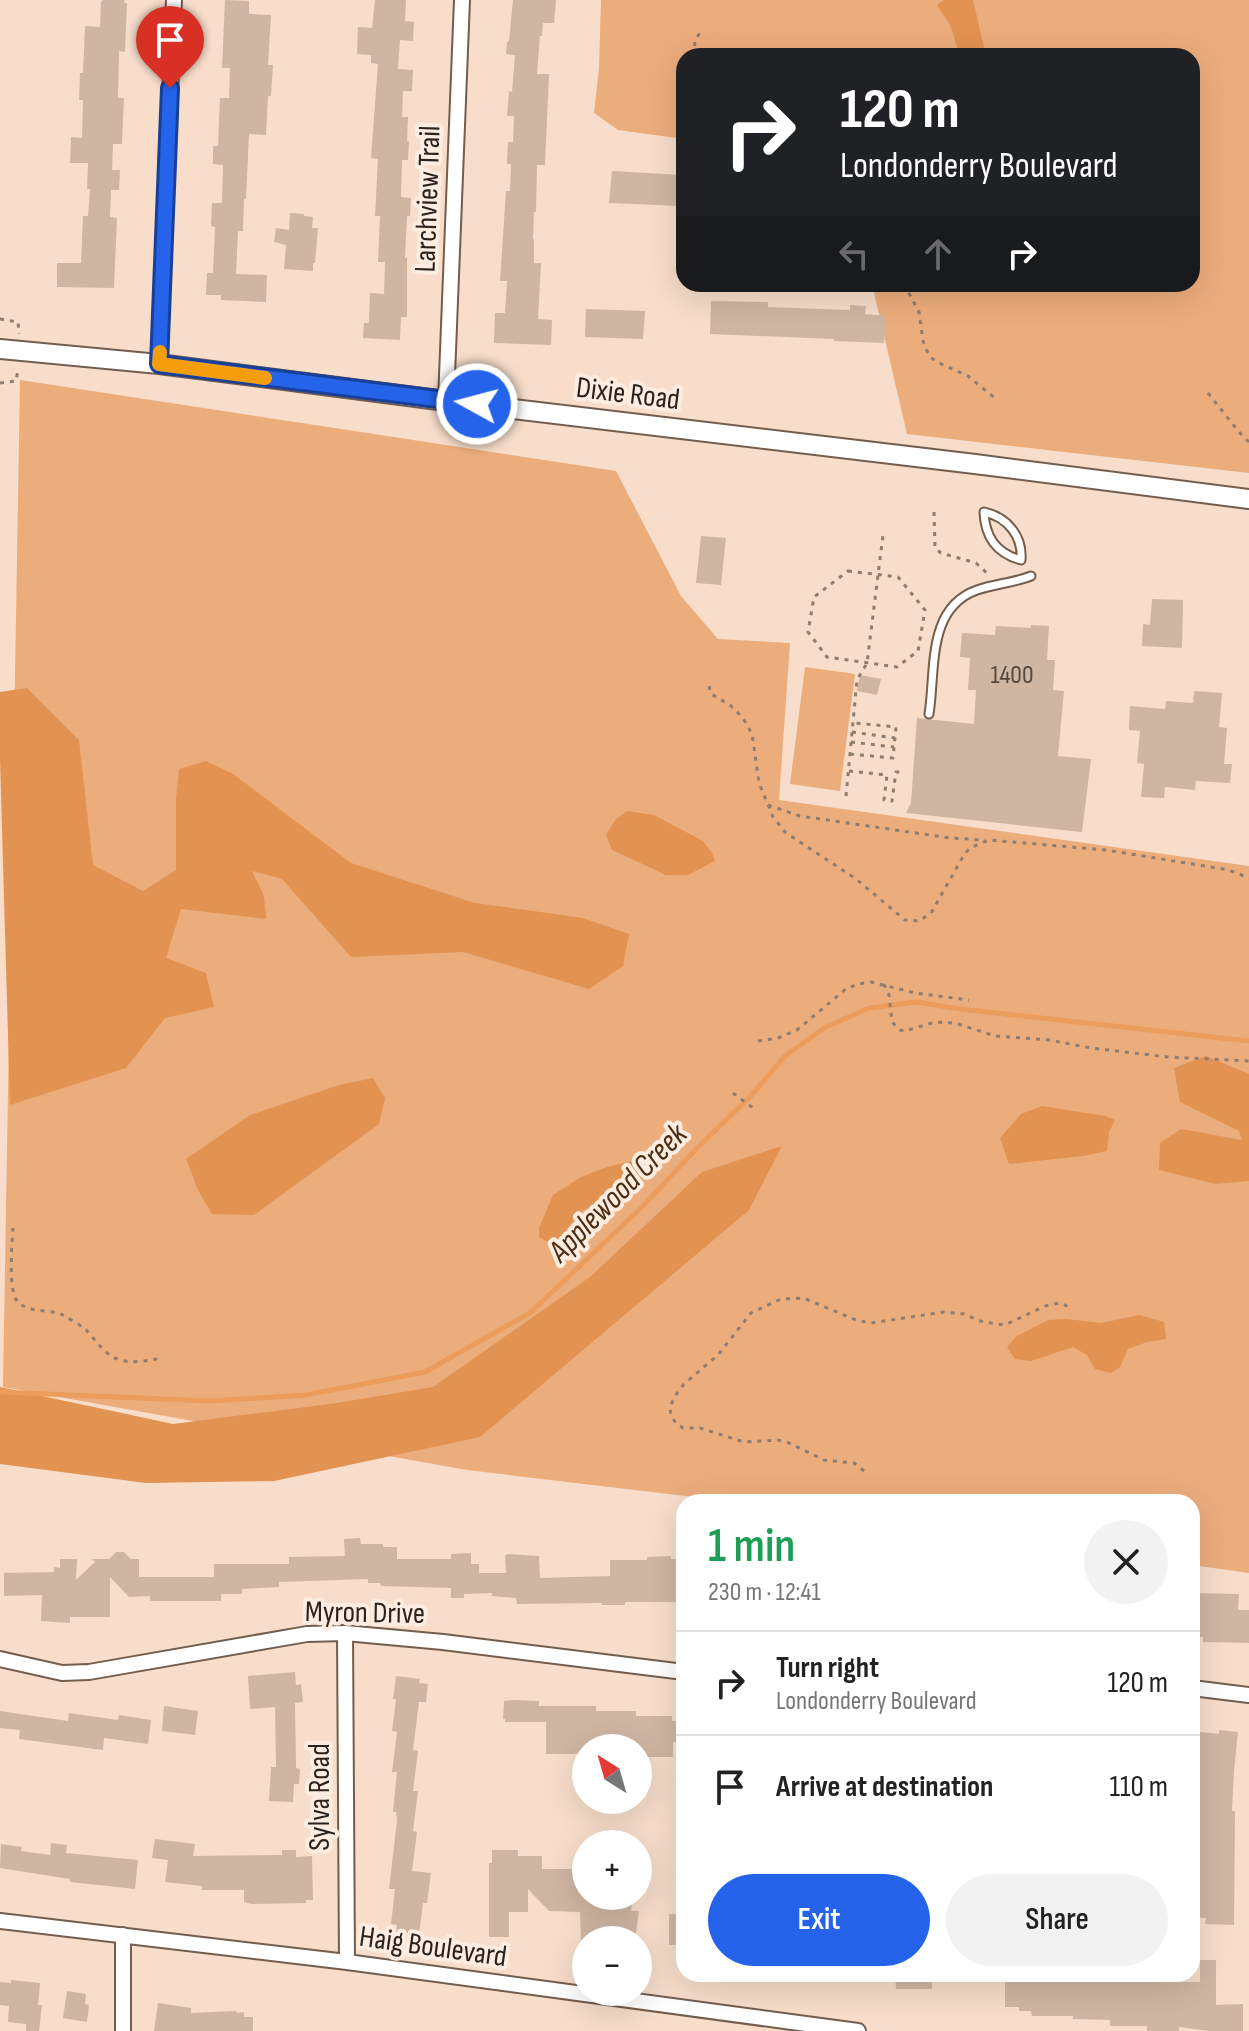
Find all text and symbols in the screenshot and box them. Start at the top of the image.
pin [136,6,204,88]
icon: arrive [148,18,192,62]
text: 120 m [840,77,960,144]
icon: right [708,80,812,184]
street label: Larchview Trail [407,125,449,273]
text: Londonderry Boulevard [840,145,1118,188]
icon: left [832,232,876,276]
icon: ahead [916,232,960,276]
icon: right [1000,232,1044,276]
position arrow [435,362,519,446]
street label: Dixie Road [574,370,682,418]
house number: 1400 [990,660,1034,691]
water label: Applewood Creek [539,1115,696,1272]
text: 1 min [708,1518,795,1575]
button: close [1084,1520,1168,1604]
text: 230 m · 12:41 [708,1577,821,1608]
street label: Myron Drive [305,1594,425,1632]
text: Turn right [776,1650,879,1686]
icon: right [708,1661,752,1705]
text: 120 m [1107,1665,1168,1701]
text: Londonderry Boulevard [776,1686,977,1717]
north arrow [572,1734,652,1814]
map controls [572,1734,652,2006]
street label: Sylva Road [302,1743,338,1851]
icon: arrive [708,1765,752,1809]
text: Arrive at destination [776,1769,993,1805]
text: 110 m [1110,1769,1168,1805]
button: + [572,1830,652,1910]
button: Exit [708,1874,930,1966]
button: Share [946,1874,1168,1966]
street label: Haig Boulevard [357,1919,509,1975]
button: − [572,1926,652,2006]

